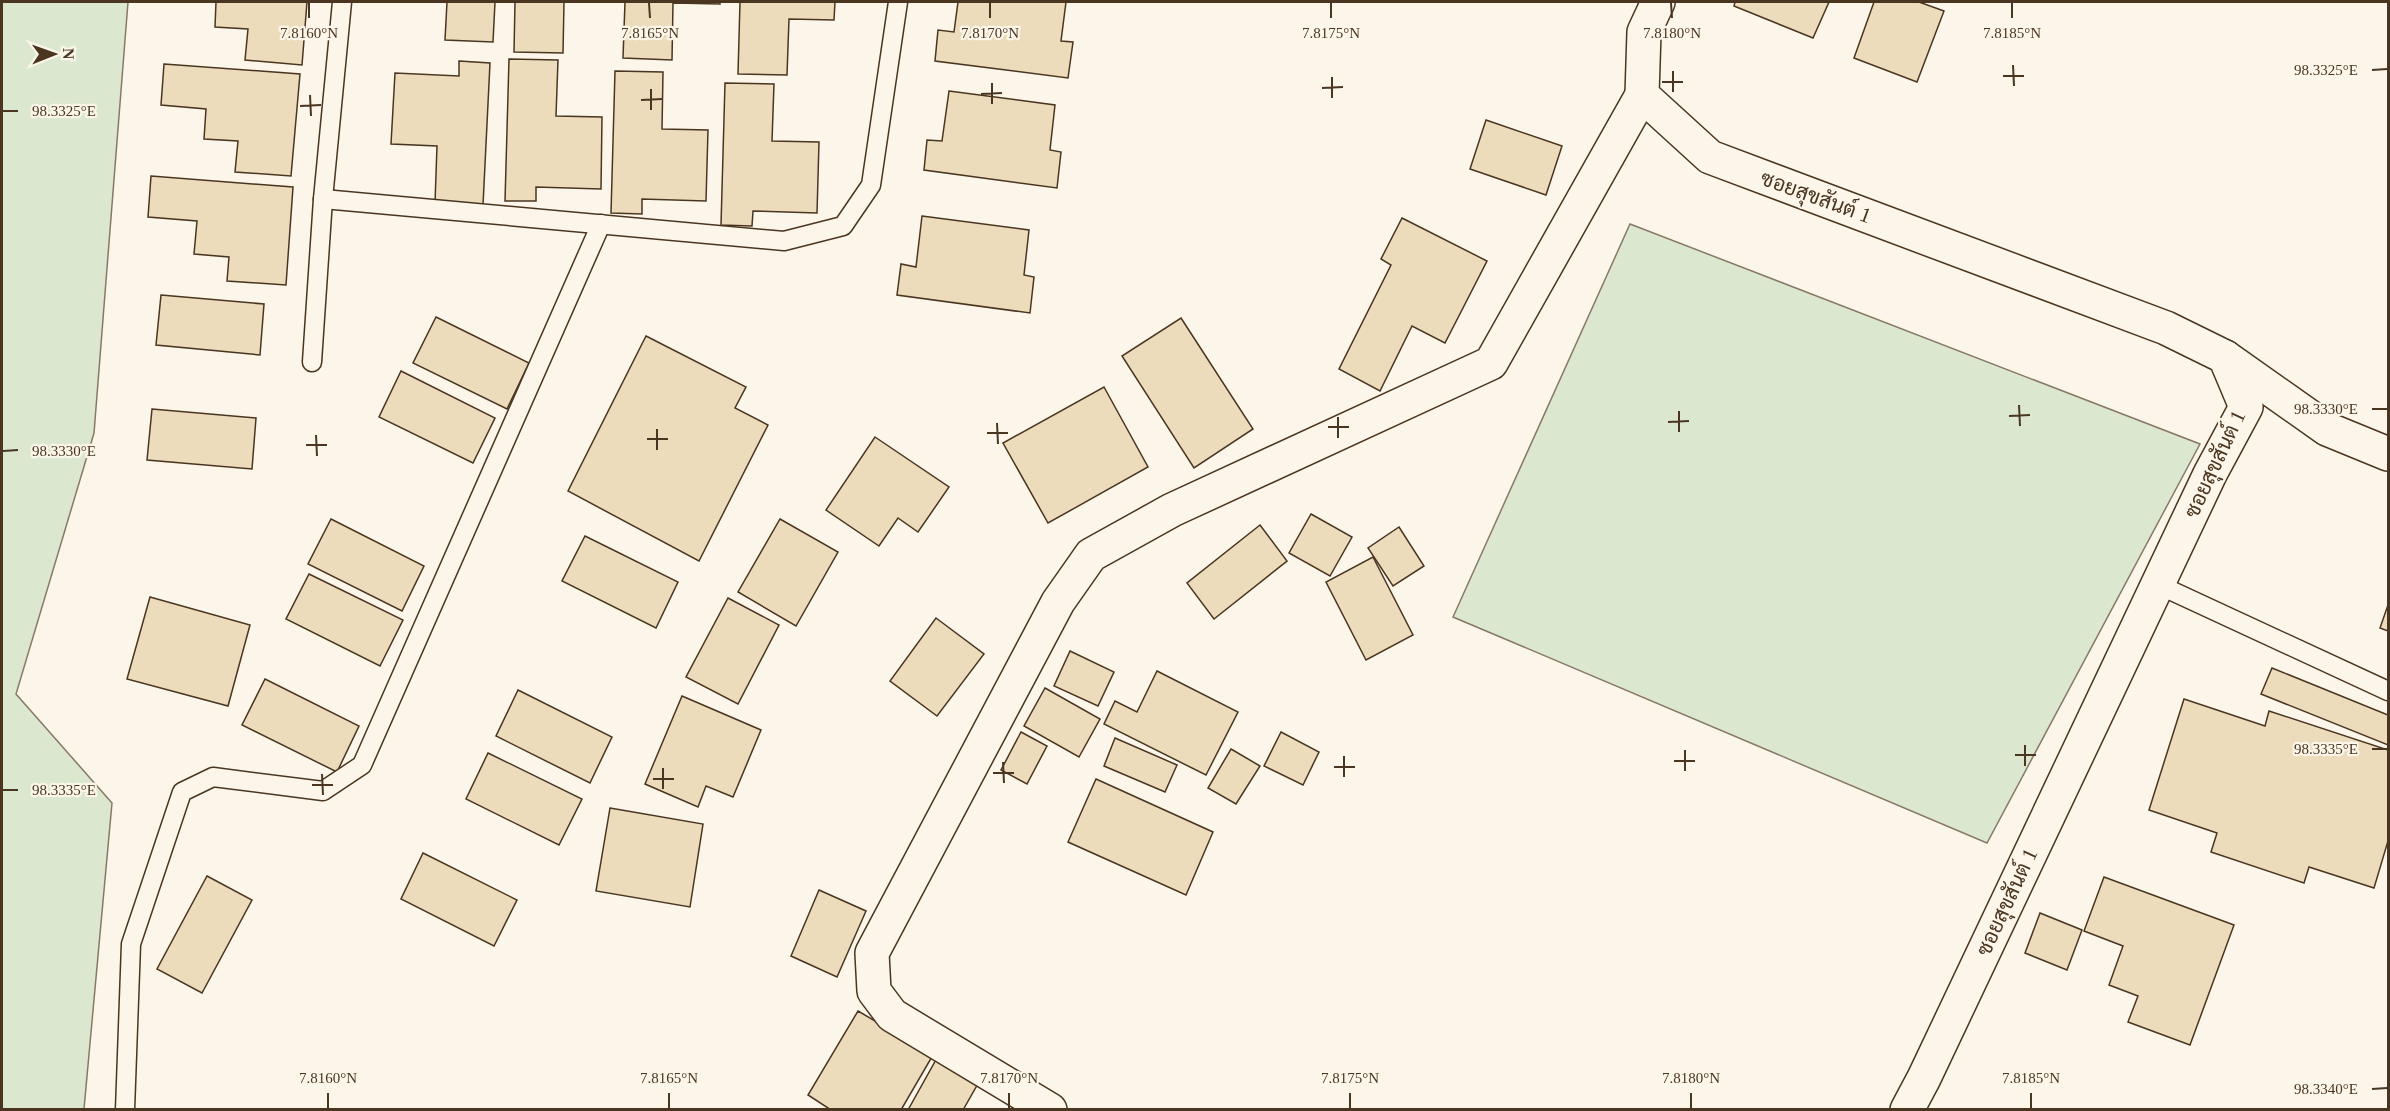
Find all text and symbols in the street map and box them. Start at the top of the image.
north arrow [24,24,84,84]
text: 7.8160°N [280,25,338,41]
text: 7.8165°N [621,25,679,41]
text: 7.8170°N [961,25,1019,41]
text: 7.8175°N [1302,25,1360,41]
text: 7.8180°N [1643,25,1701,41]
text: 7.8185°N [1983,25,2041,41]
text: N [60,48,77,60]
text: 98.3325°E [2294,62,2358,78]
text: 98.3325°E [32,103,96,119]
street label: ซอยสุขสันต์ 1 [1757,164,1875,230]
text: 98.3330°E [2294,401,2358,417]
street label: ซอยสุขสันต์ 1 [2178,406,2252,522]
text: 98.3330°E [32,443,96,459]
text: 98.3335°E [2294,741,2358,757]
text: 98.3335°E [32,782,96,798]
street label: ซอยสุขสันต์ 1 [1970,844,2044,960]
text: 7.8160°N [299,1070,357,1086]
text: 7.8165°N [640,1070,698,1086]
text: 7.8170°N [980,1070,1038,1086]
text: 7.8175°N [1321,1070,1379,1086]
text: 7.8180°N [1662,1070,1720,1086]
text: 7.8185°N [2002,1070,2060,1086]
text: 98.3340°E [2294,1081,2358,1097]

